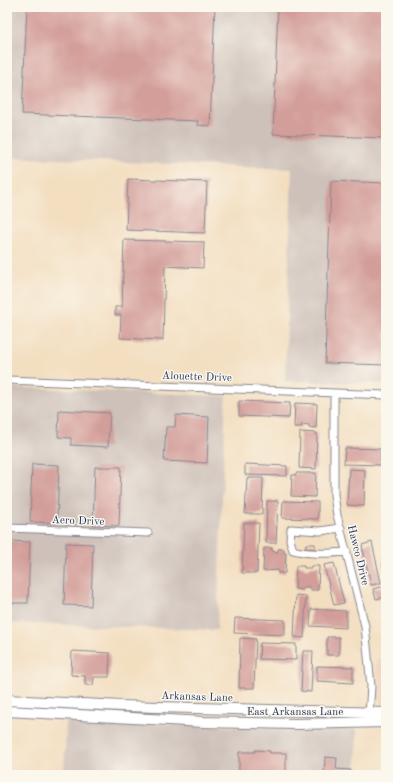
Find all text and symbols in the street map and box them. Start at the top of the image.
street label: Alouette Drive [162,371,232,384]
street label: Aero Drive [51,515,105,528]
street label: Hawco Drive [345,524,370,587]
street label: Arkansas Lane [161,691,233,704]
street label: East Arkansas Lane [247,707,343,718]

